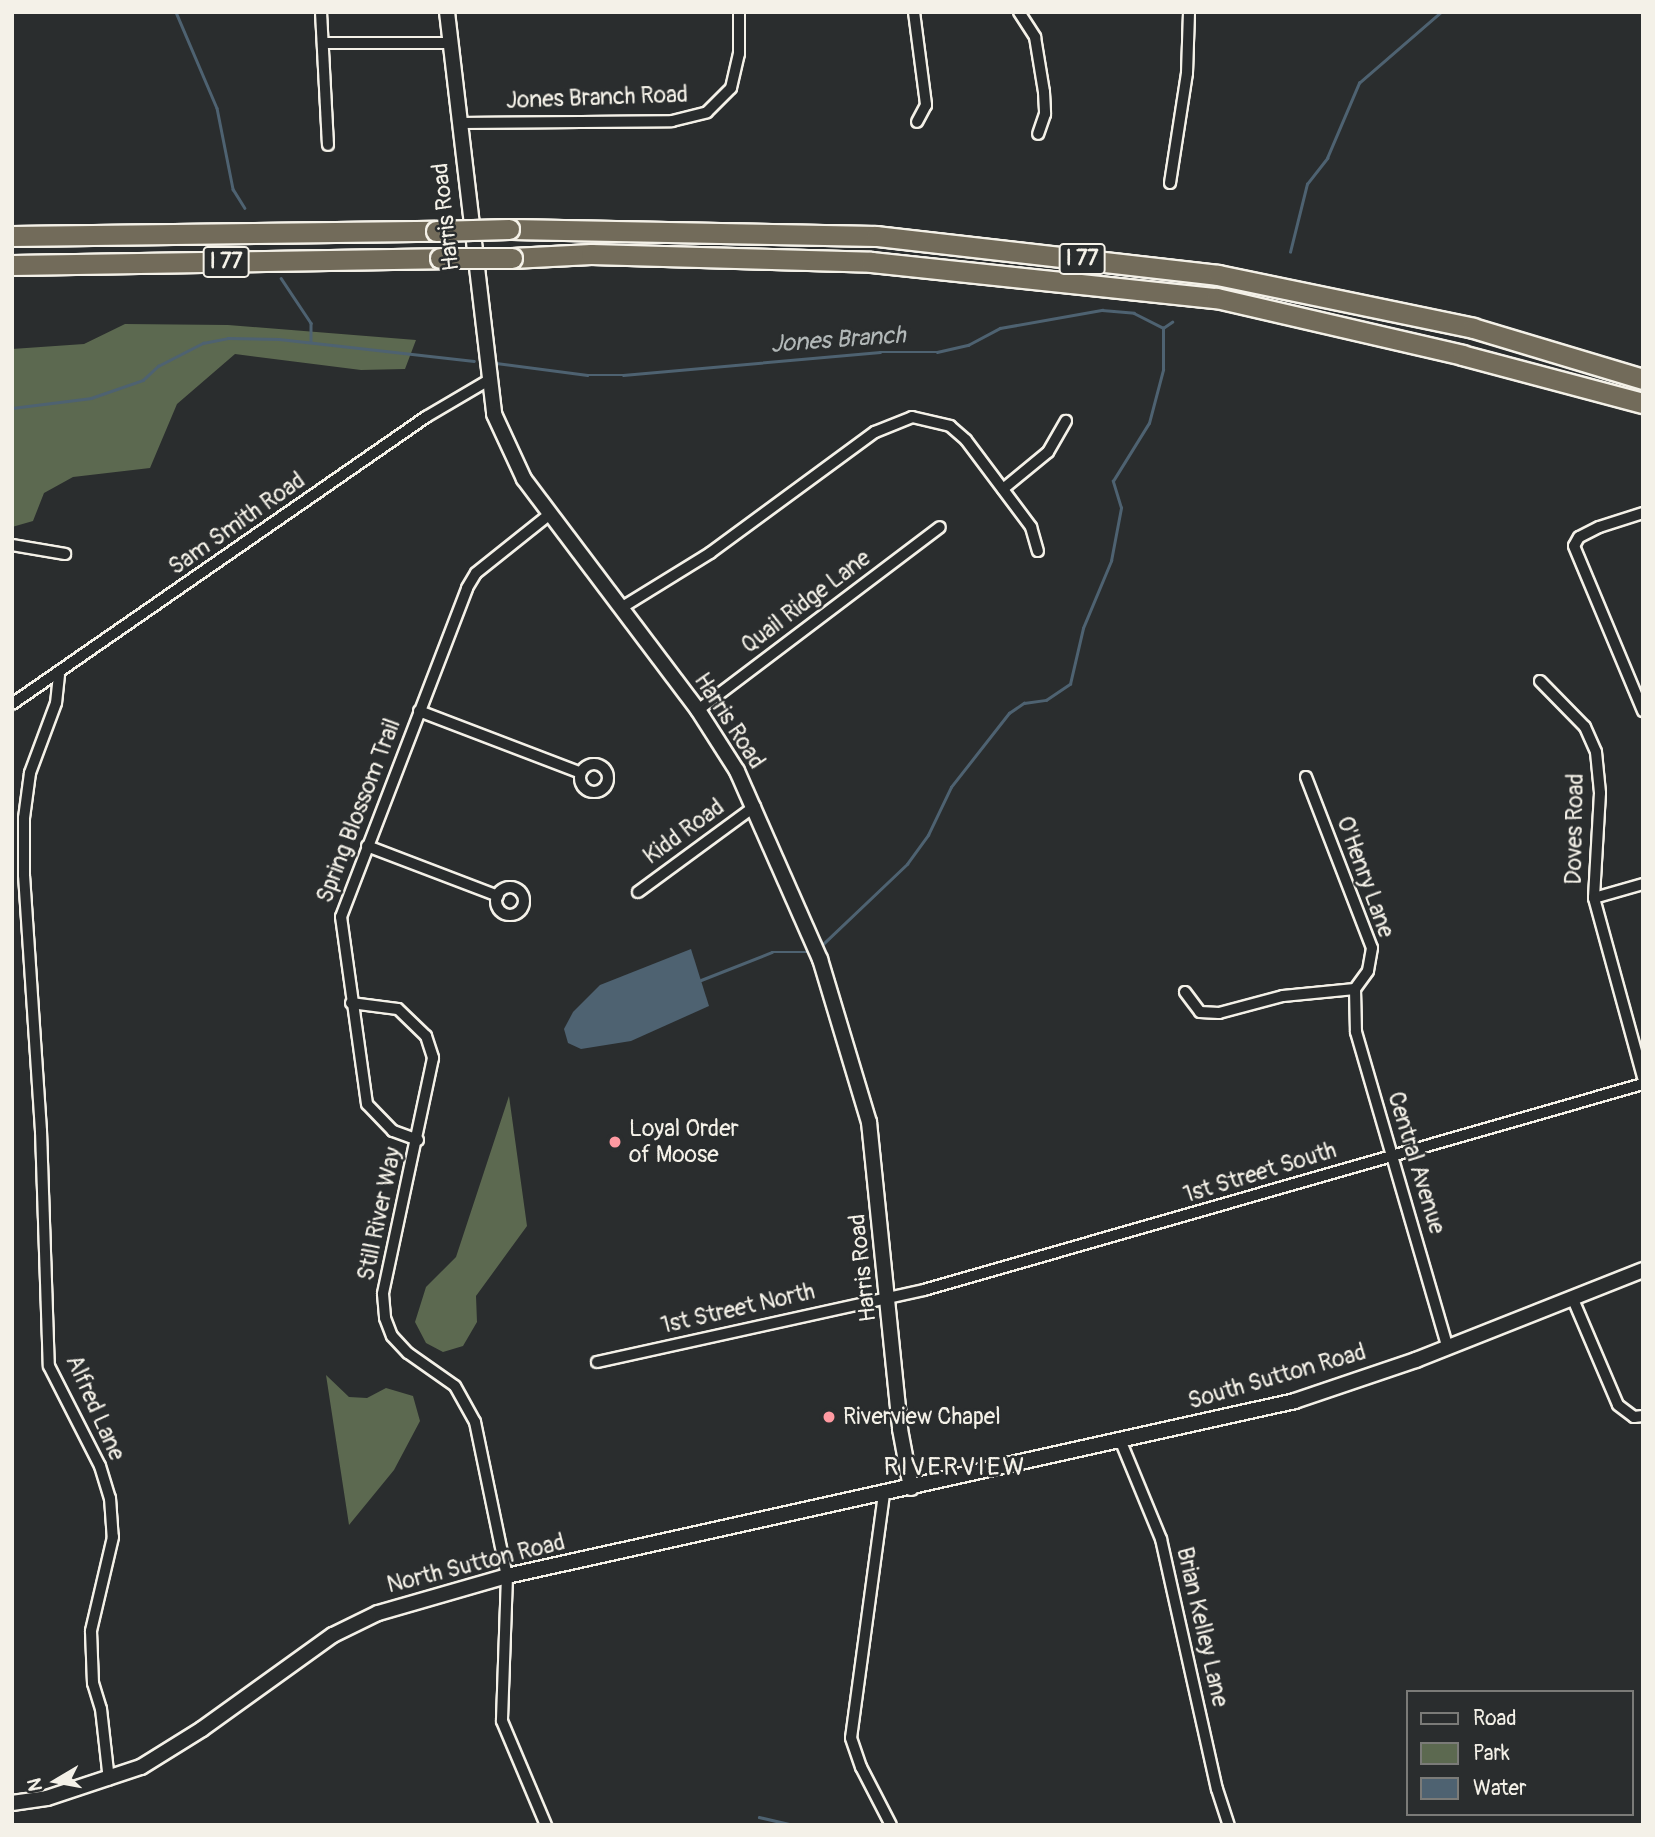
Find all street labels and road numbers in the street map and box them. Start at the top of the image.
street label: Jones Branch Road [506,81,688,115]
street label: Harris Road [427,162,465,272]
road number: I 77 [1058,242,1106,276]
road number: I 77 [202,244,250,280]
street label: Sam Smith Road [164,467,310,581]
street label: Quail Ridge Lane [736,544,876,660]
street label: Harris Road [688,668,770,774]
street label: Spring Blossom Trail [311,715,407,907]
street label: Doves Road [1560,773,1590,885]
street label: Kidd Road [638,793,730,871]
street label: O'Henry Lane [1330,813,1400,941]
street label: Central Avenue [1381,1089,1451,1237]
street label: 1st Street South [1180,1137,1340,1209]
street label: Still River Way [352,1145,408,1283]
street label: Harris Road [844,1213,882,1323]
street label: 1st Street North [658,1278,818,1340]
street label: South Sutton Road [1185,1338,1369,1416]
street label: Alfred Lane [60,1351,130,1465]
street label: North Sutton Road [384,1529,568,1599]
street label: Brian Kelley Lane [1170,1544,1234,1710]

